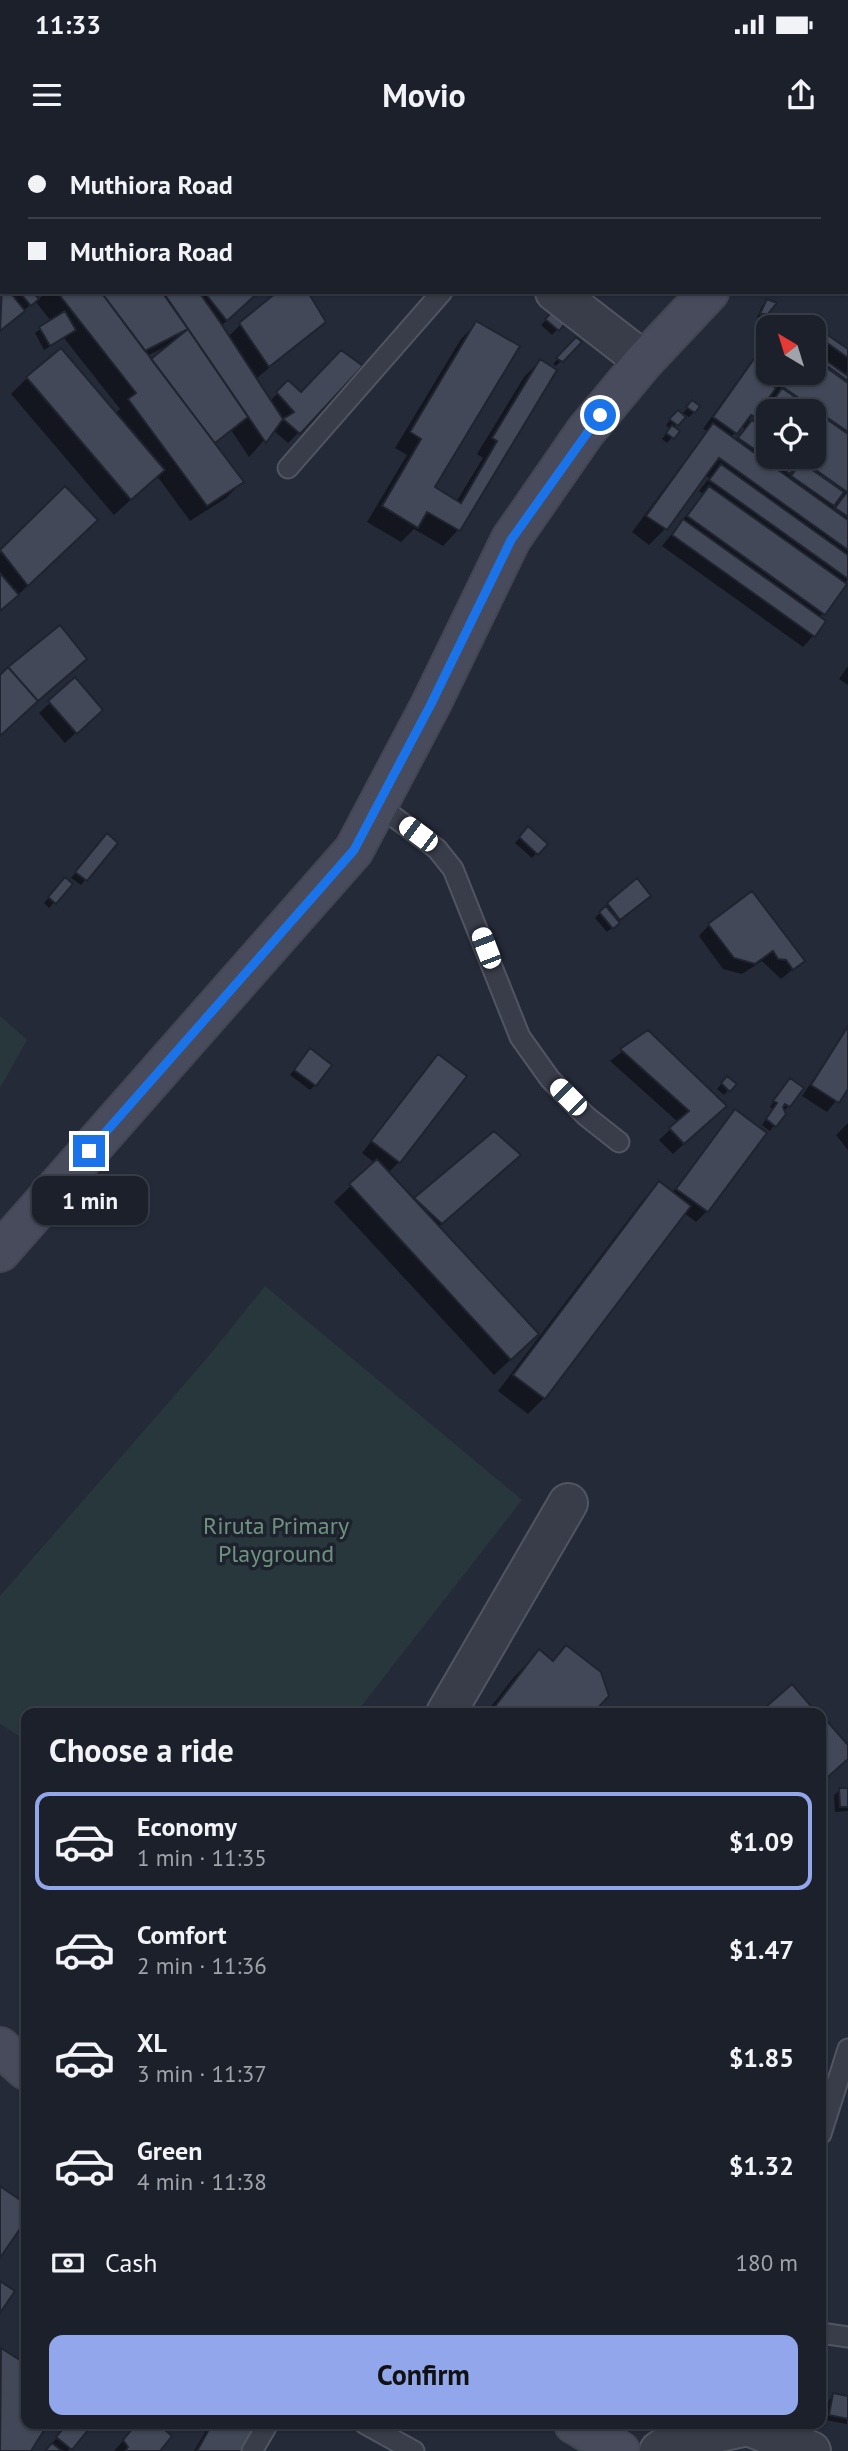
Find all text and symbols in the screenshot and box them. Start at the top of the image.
text: 11:33 [35,8,101,41]
text: Movio [382,74,466,116]
icon: menu [28,76,66,114]
icon: share [782,76,820,114]
text: Muthiora Road [70,168,233,201]
text: Muthiora Road [70,235,233,268]
north arrow [756,315,826,385]
map controls [756,315,826,469]
route start [584,399,616,431]
button: locate [756,399,826,469]
car [395,813,442,855]
car [469,925,504,971]
car [546,1075,591,1119]
route end [73,1135,105,1167]
callout: 1 min [31,1176,147,1224]
text: 1 min [62,1186,118,1215]
park label: Riruta Primary Playground [203,1510,349,1569]
text: Choose a ride [49,1729,234,1771]
icon: car [53,1810,116,1873]
text: Economy [137,1810,237,1843]
text: $1.09 [729,1825,794,1858]
text: 1 min · 11:35 [137,1843,267,1872]
icon: car [53,1918,116,1981]
text: Comfort [137,1918,227,1951]
text: $1.47 [729,1933,794,1966]
text: 2 min · 11:36 [137,1951,267,1980]
icon: car [53,2026,116,2089]
text: XL [137,2026,167,2059]
text: $1.85 [729,2041,794,2074]
text: 3 min · 11:37 [137,2059,267,2088]
icon: car [53,2134,116,2197]
text: Green [137,2134,202,2167]
text: $1.32 [729,2149,794,2182]
text: 4 min · 11:38 [137,2167,267,2196]
icon: cash [49,2244,87,2282]
text: Cash [105,2246,157,2279]
text: 180 m [736,2248,798,2277]
button: Confirm [49,2335,798,2415]

